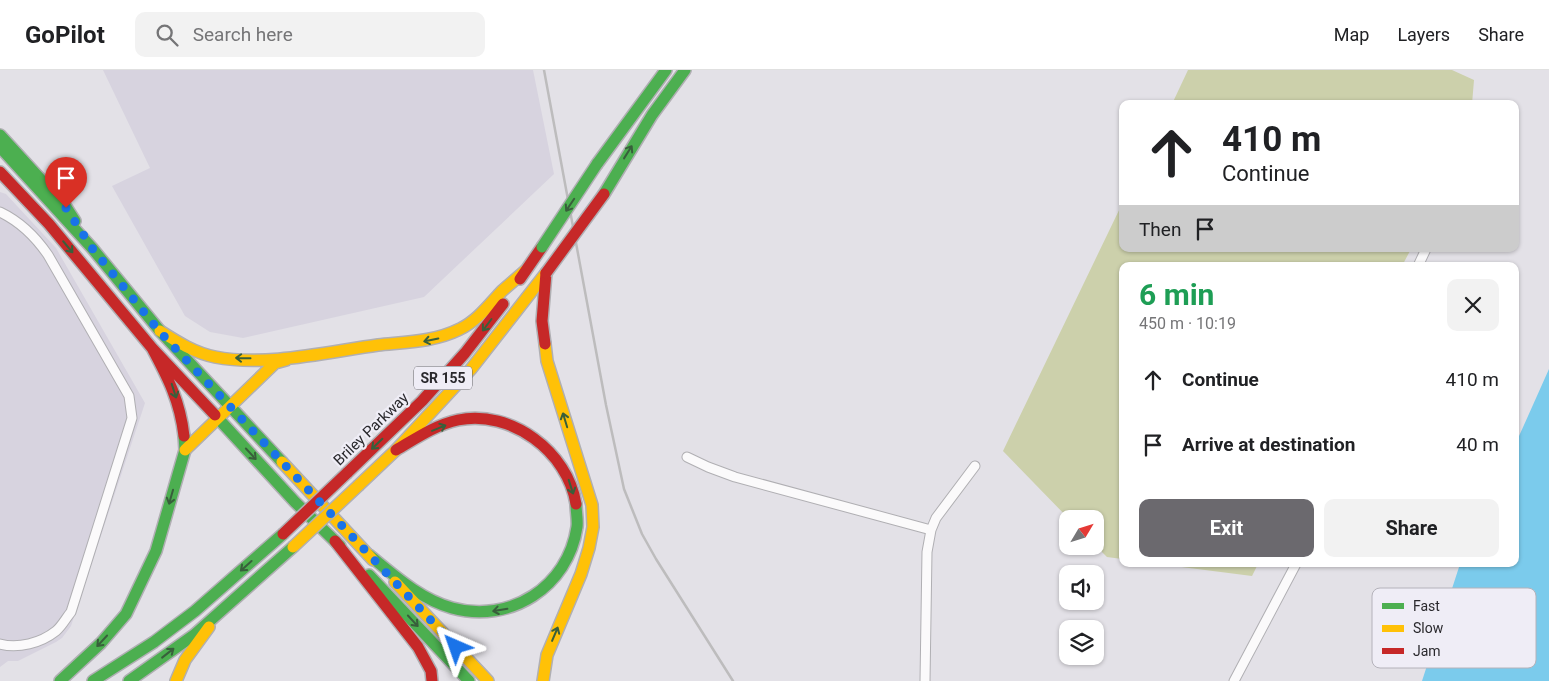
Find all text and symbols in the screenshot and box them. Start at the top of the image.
search box [135,12,485,57]
text: GoPilot [25,21,105,49]
icon: search [153,21,181,49]
text: Search here [193,23,293,46]
text: Map [1334,24,1369,45]
text: Layers [1397,24,1450,45]
text: Share [1478,24,1524,45]
text: 410 m [1222,119,1321,160]
icon: ahead [1139,120,1204,185]
one-way arrow [624,145,634,159]
pin [45,157,87,208]
text: Continue [1222,161,1310,186]
icon: arrive [52,164,80,192]
one-way arrow [565,197,575,211]
icon: arrive [1191,215,1219,243]
text: Then [1139,218,1181,241]
one-way arrow [62,240,73,253]
text: 6 min [1139,277,1214,312]
button: close [1447,279,1499,331]
text: 450 m · 10:19 [1139,314,1236,333]
one-way arrow [481,318,492,331]
one-way arrow [424,336,440,345]
one-way arrow [236,354,252,363]
road number: SR 155 [414,366,472,390]
icon: ahead [1139,366,1167,394]
text: Continue [1182,368,1259,391]
text: 410 m [1446,368,1499,391]
one-way arrow [169,383,179,399]
street label: Briley Parkway [330,389,412,469]
one-way arrow [559,413,569,429]
one-way arrow [431,422,446,432]
icon: arrive [1139,431,1167,459]
text: Arrive at destination [1182,433,1355,456]
text: 40 m [1456,433,1499,456]
one-way arrow [371,438,383,450]
one-way arrow [245,447,257,460]
one-way arrow [567,478,576,494]
one-way arrow [166,489,175,505]
button: Exit [1139,499,1314,557]
button: Share [1324,499,1499,557]
north arrow [1059,510,1104,555]
map controls [1059,510,1104,665]
one-way arrow [240,560,253,572]
button: sound [1059,565,1104,610]
legend [1372,588,1536,668]
text: Fast [1413,598,1440,614]
one-way arrow [493,605,509,615]
one-way arrow [407,614,418,627]
position arrow [429,620,481,672]
button: layers [1059,620,1104,665]
text: Slow [1413,620,1444,636]
one-way arrow [551,627,561,642]
one-way arrow [96,635,108,648]
text: Jam [1413,643,1441,659]
one-way arrow [161,647,174,658]

